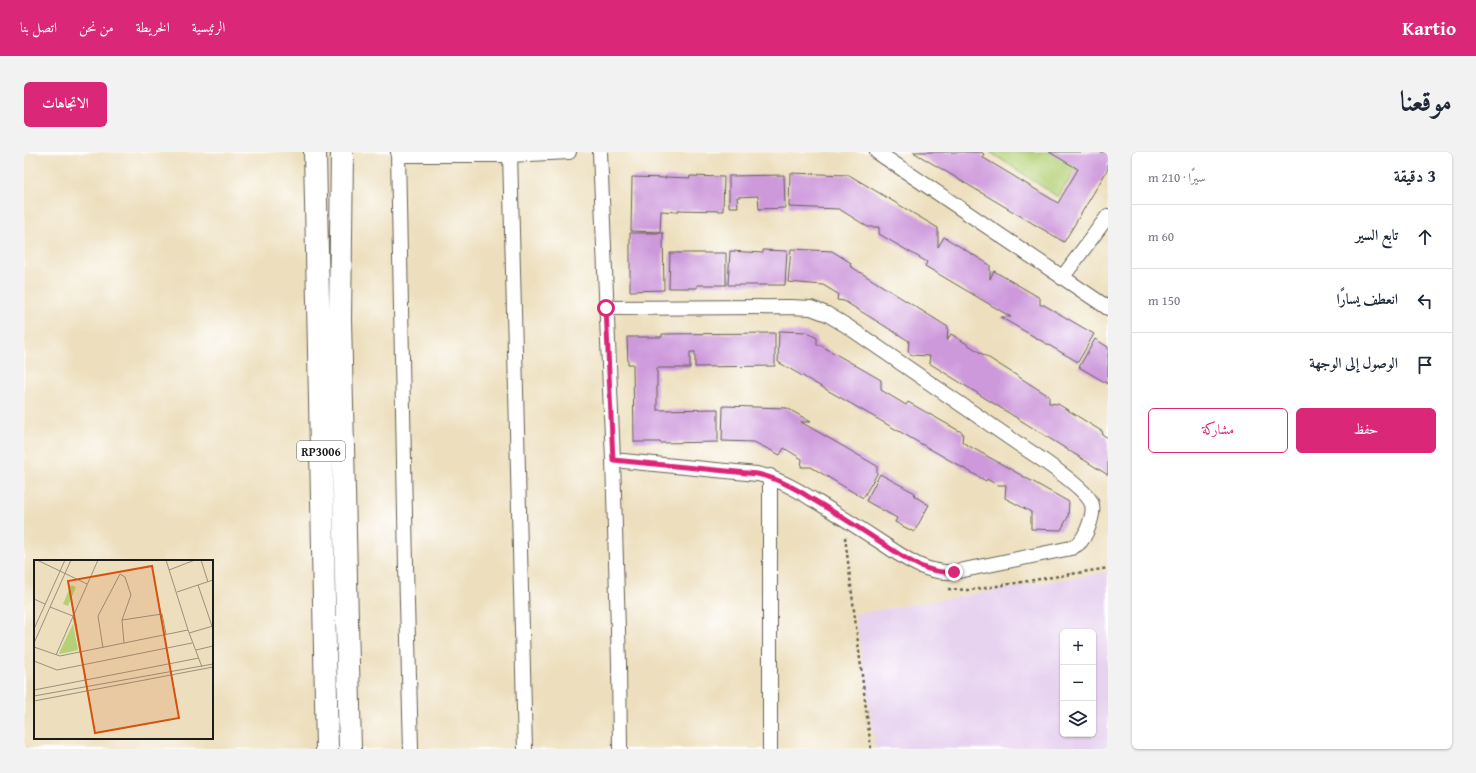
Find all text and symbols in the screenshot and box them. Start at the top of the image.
text: Kartio [1402,14,1456,42]
text: اتصل بنا [20,17,57,37]
text: من نحن [79,17,114,37]
text: الخريطة [136,17,170,37]
text: الرئيسية [192,17,225,37]
text: موقعنا [1400,80,1452,121]
button: الاتجاهات [24,82,107,127]
text: 3 دقيقة [1394,163,1436,188]
text: سيرًا · 210 m [1148,168,1206,187]
text: تابع السير [1356,224,1398,245]
icon: ahead [1414,226,1436,248]
text: 60 m [1148,227,1174,246]
text: انعطف يسارًا [1336,288,1398,309]
icon: left [1414,290,1436,312]
text: 150 m [1148,291,1180,310]
route start [597,299,615,317]
text: الوصول إلى الوجهة [1309,352,1398,373]
icon: arrive [1414,354,1436,376]
button: مشاركة [1148,408,1288,453]
button: حفظ [1296,408,1436,453]
road number: RP3006 [297,441,345,461]
inset map [34,560,213,739]
route end [945,563,963,581]
map controls [1060,629,1096,737]
button: + [1060,629,1096,665]
button: − [1060,665,1096,701]
button: layers [1060,701,1096,737]

